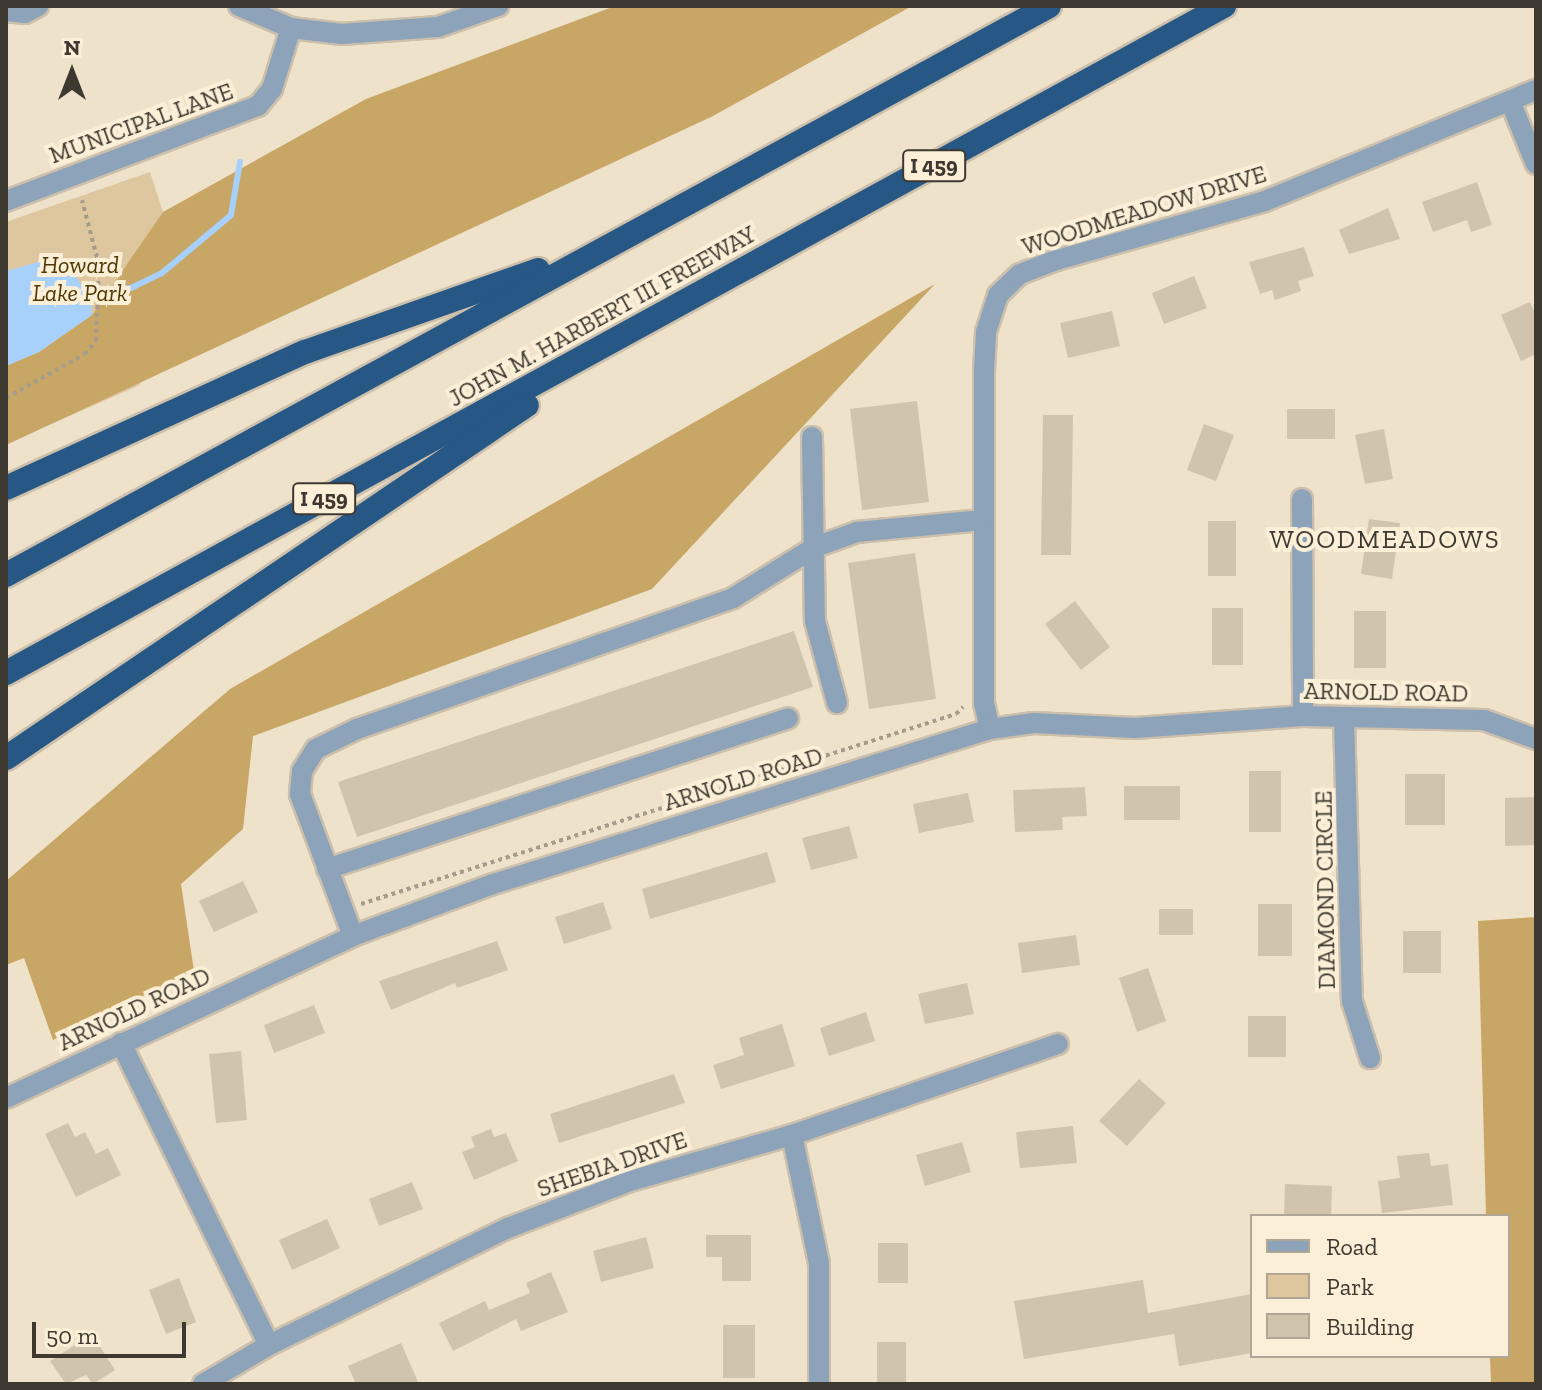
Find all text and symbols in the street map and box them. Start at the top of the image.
north arrow [32,32,112,112]
text: N [64,34,80,61]
street label: MUNICIPAL LANE [45,76,237,170]
road number: I 459 [902,148,966,184]
street label: WOODMEADOW DRIVE [1018,159,1270,261]
street label: JOHN M. HARBERT III FREEWAY [443,219,761,413]
park label: Howard Lake Park [32,251,128,307]
road number: I 459 [292,481,356,517]
district label: WOODMEADOWS [1269,524,1501,556]
street label: ARNOLD ROAD [1304,676,1468,708]
street label: ARNOLD ROAD [660,741,826,817]
street label: DIAMOND CIRCLE [1309,790,1341,990]
street label: ARNOLD ROAD [53,961,215,1057]
street label: SHEBIA DRIVE [533,1125,691,1203]
legend [1250,1214,1510,1358]
text: Road [1326,1232,1378,1261]
text: Park [1326,1272,1374,1301]
scale bar [36,1306,190,1356]
text: Building [1326,1312,1414,1341]
text: 50 m [46,1321,98,1350]

